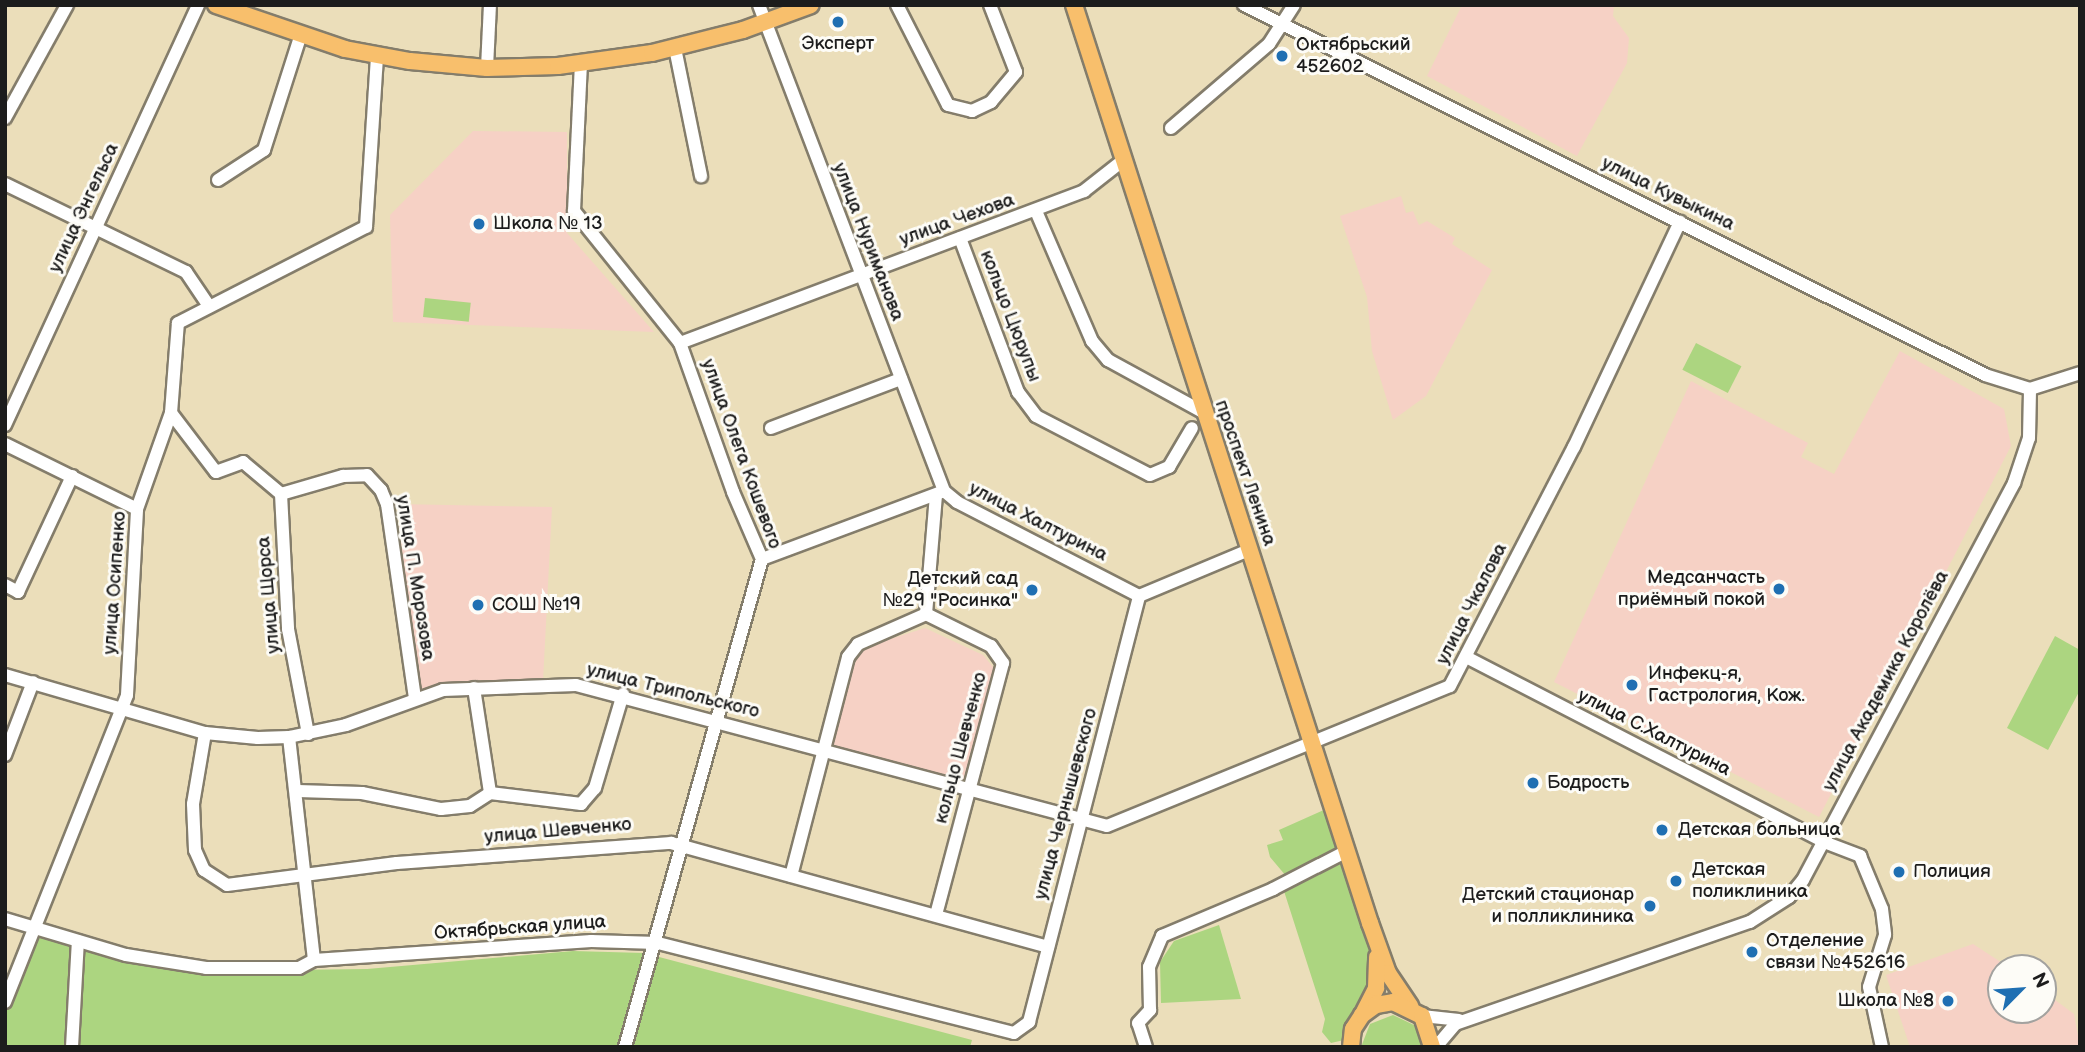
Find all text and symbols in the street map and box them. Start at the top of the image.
marker: Эксперт [830,14,846,30]
place label: Эксперт [802,33,874,55]
place label: Октябрьский 452602 [1296,34,1411,78]
marker: Октябрьский 452602 [1274,48,1290,64]
street label: улица Энгельса [44,140,124,276]
street label: улица Кувыкина [1598,152,1738,236]
street label: улица Нуриманова [827,160,909,324]
street label: улица Чехова [897,189,1017,251]
place label: Школа № 13 [493,213,603,235]
marker: Школа № 13 [471,216,487,232]
street label: кольцо Цюрупы [974,247,1046,385]
street label: улица Олега Кошевого [696,356,786,552]
street label: проспект Ленина [1209,397,1281,549]
street label: улица Халтурина [965,477,1111,567]
street label: улица П. Морозова [391,494,439,662]
street label: улица Осипенко [99,511,131,655]
street label: улица Щорса [253,536,285,654]
street label: улица Чкалова [1432,539,1512,669]
place label: Медсанчасть приёмный покой [1618,567,1765,611]
street label: улица Академика Королёва [1818,567,1954,795]
place label: Детский сад №29 "Росинка" [882,568,1018,612]
marker: Медсанчасть приёмный покой [1771,581,1787,597]
marker: Детский сад №29 "Росинка" [1024,582,1040,598]
place label: СОШ №19 [492,594,581,616]
marker: СОШ №19 [470,597,486,613]
street label: улица Трипольского [584,659,762,723]
place label: Инфекц-я, Гастрология, Кож. [1648,663,1805,707]
street label: кольцо Шевченко [930,670,992,826]
marker: Инфекц-я, Гастрология, Кож. [1622,675,1642,695]
street label: улица С.Халтурина [1574,685,1734,781]
street label: улица Чернышевского [1029,706,1103,902]
place label: Бодрость [1547,772,1629,794]
marker: Бодрость [1525,775,1541,791]
street label: улица Шевченко [484,813,632,849]
place label: Детская больница [1678,819,1841,841]
marker: Детская больница [1652,820,1672,840]
place label: Детская поликлиника [1692,859,1808,903]
place label: Полиция [1913,861,1991,883]
marker: Полиция [1891,864,1907,880]
marker: Детская поликлиника [1666,871,1686,891]
place label: Детский стационар и полликлиника [1462,884,1634,928]
marker: Детский стационар и полликлиника [1640,896,1660,916]
street label: Октябрьская улица [433,911,607,945]
place label: Отделение связи №452616 [1766,930,1905,974]
marker: Отделение связи №452616 [1744,944,1760,960]
north arrow [1987,954,2057,1024]
text: N [2026,969,2053,992]
place label: Школа №8 [1837,990,1934,1012]
marker: Школа №8 [1940,993,1956,1009]

